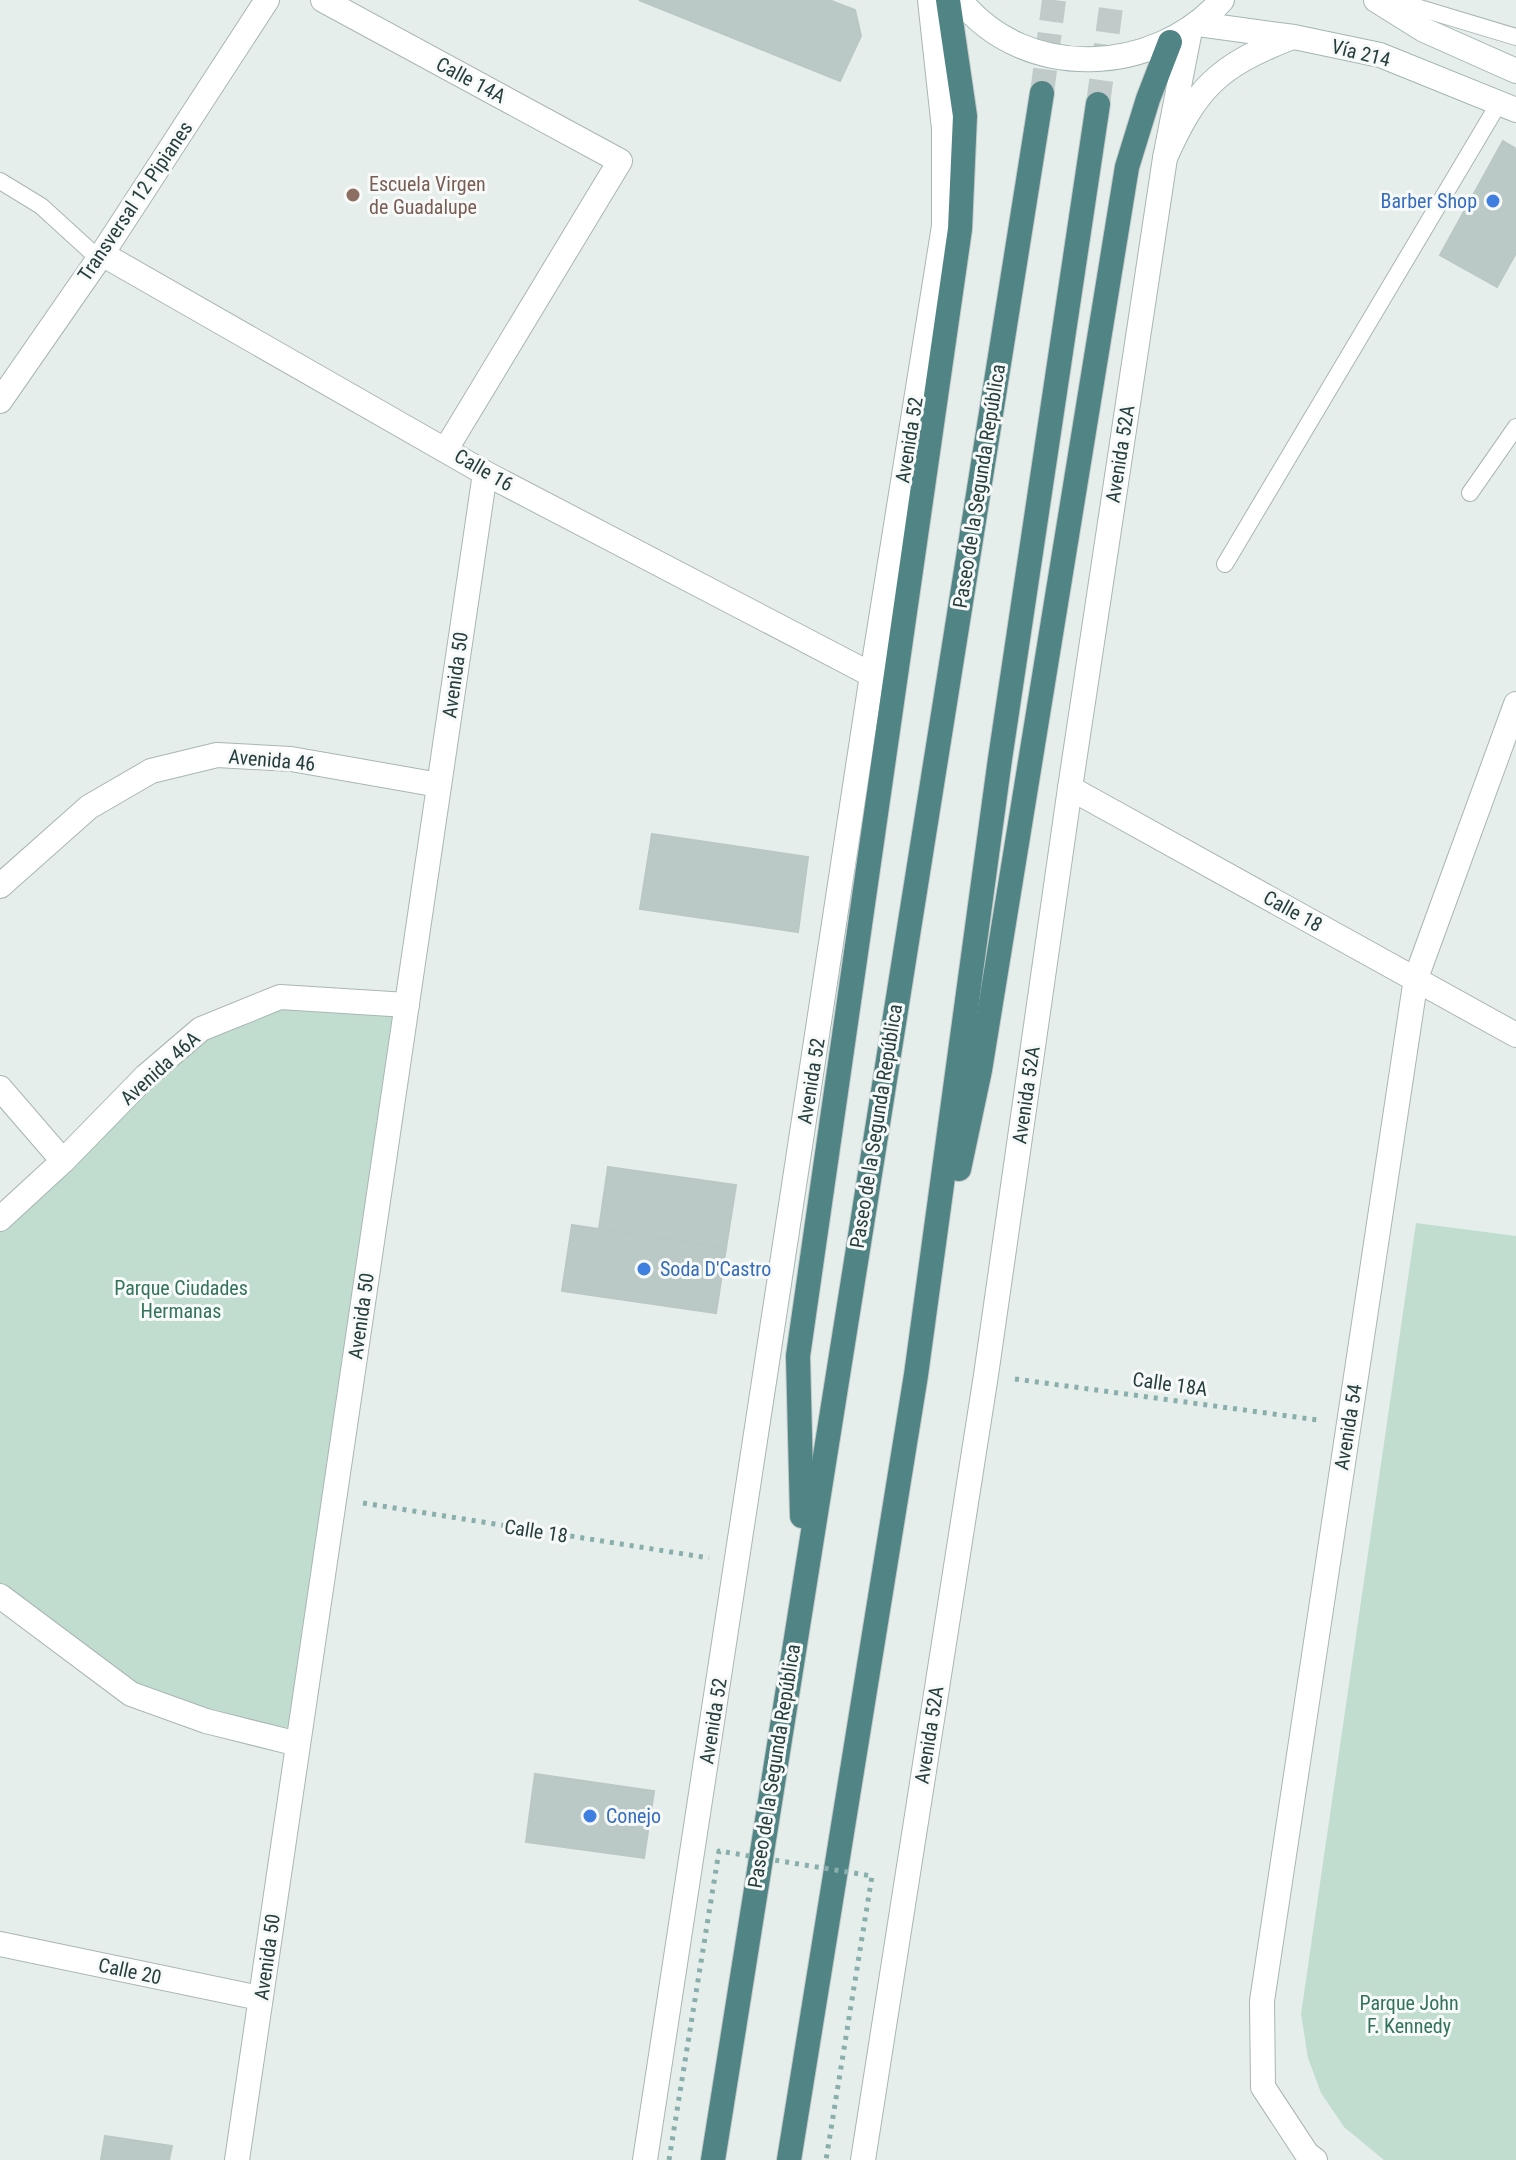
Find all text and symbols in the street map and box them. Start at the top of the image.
street label: Vía 214 [1329,34,1393,72]
street label: Calle 14A [432,52,510,108]
street label: Transversal 12 Pipianes [73,116,197,286]
place label: Escuela Virgen de Guadalupe [369,172,486,219]
marker: Escuela Virgen de Guadalupe [344,186,362,204]
place label: Barber Shop [1381,189,1477,213]
marker: Barber Shop [1484,192,1502,210]
street label: Paseo de la Segunda República [948,362,1010,610]
street label: Avenida 52 [890,395,928,485]
street label: Avenida 52A [1100,403,1140,505]
street label: Calle 16 [450,444,518,496]
street label: Avenida 50 [437,630,473,720]
street label: Avenida 46 [228,744,316,776]
street label: Calle 18 [1259,885,1327,937]
street label: Paseo de la Segunda República [845,1002,907,1250]
street label: Avenida 46A [115,1026,205,1110]
street label: Avenida 52 [792,1036,830,1126]
street label: Avenida 52A [1007,1044,1045,1145]
place label: Soda D'Castro [660,1257,771,1281]
marker: Soda D'Castro [635,1260,653,1278]
street label: Avenida 50 [343,1271,379,1361]
park label: Parque Ciudades Hermanas [114,1276,248,1323]
street label: Calle 18A [1131,1367,1209,1401]
street label: Avenida 54 [1329,1382,1367,1472]
street label: Calle 18 [503,1514,569,1548]
street label: Paseo de la Segunda República [743,1642,805,1890]
street label: Avenida 52 [694,1676,732,1766]
street label: Avenida 52A [909,1684,949,1786]
place label: Conejo [606,1804,661,1828]
marker: Conejo [581,1807,599,1825]
street label: Avenida 50 [249,1912,285,2002]
street label: Calle 20 [96,1953,164,1989]
park label: Parque John F. Kennedy [1359,1991,1459,2038]

